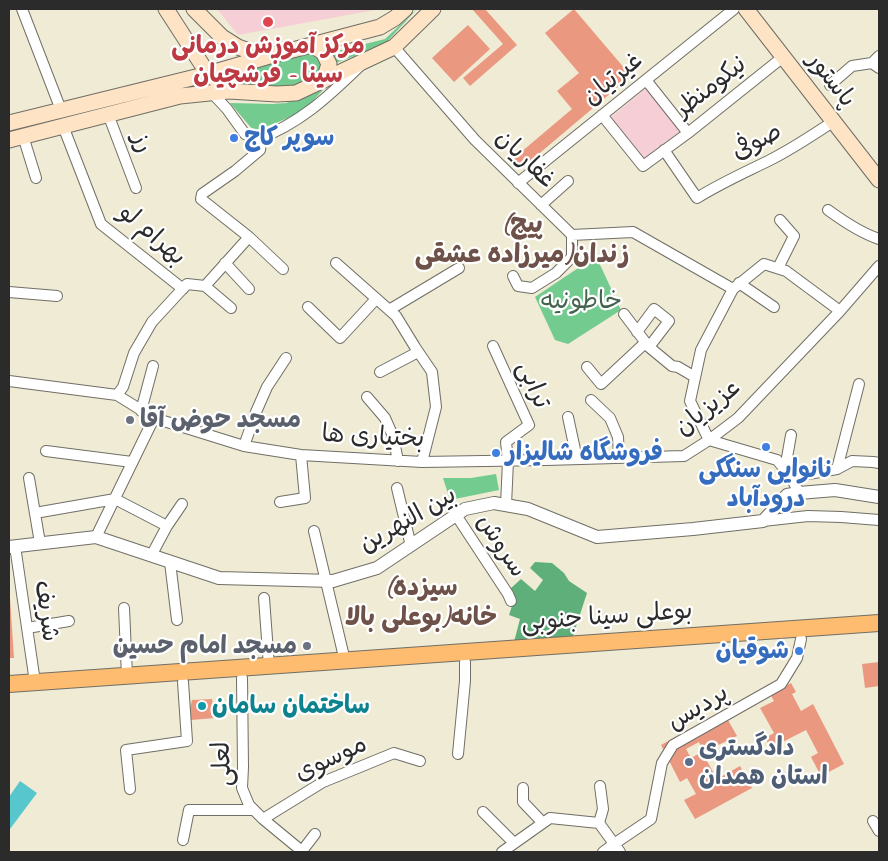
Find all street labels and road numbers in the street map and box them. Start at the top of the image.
street label: غیرتیان [577,46,649,112]
street label: پاستور [800,46,862,114]
street label: نیکومنظر [669,50,753,124]
street label: صوفی [727,117,787,167]
street label: غفاریان [489,123,561,195]
street label: رز [125,129,159,157]
street label: بهرام لو [112,198,192,272]
street label: ترابی [510,357,556,413]
street label: عزیزیان [669,373,747,443]
street label: بختیاری ها [321,419,425,455]
street label: بین النهرین [354,480,462,560]
street label: سروش [469,509,533,583]
street label: شریف [27,578,65,644]
street label: بوعلی سینا جنوبی [520,596,694,638]
street label: پردیس [662,678,734,738]
street label: موسوی [290,729,372,789]
street label: لعلی [207,741,239,787]

